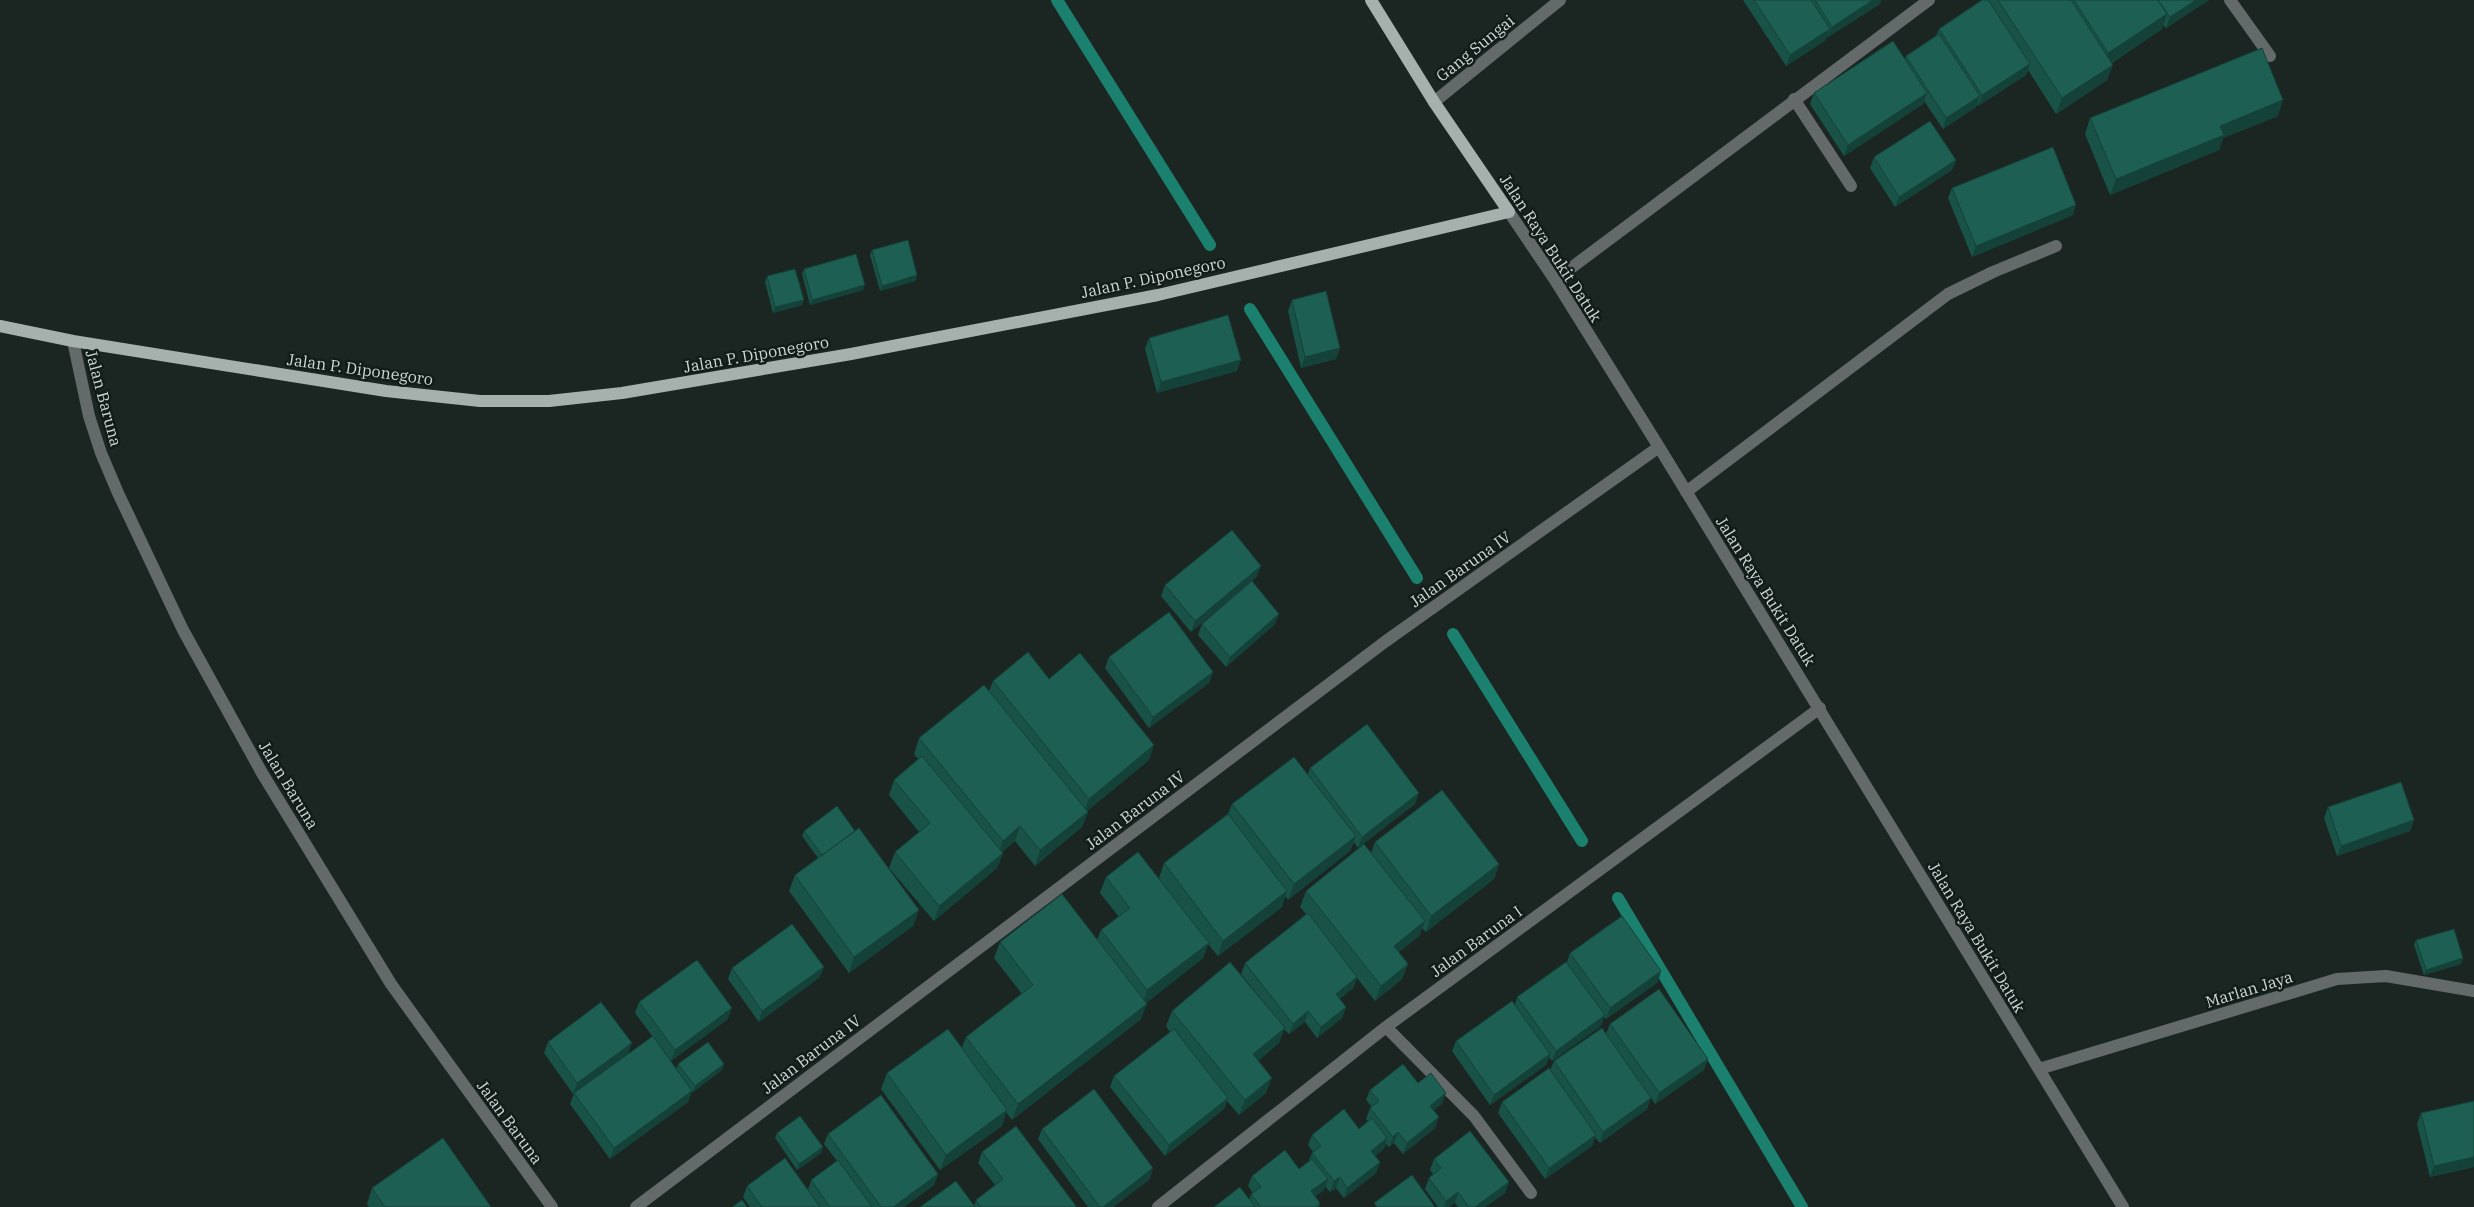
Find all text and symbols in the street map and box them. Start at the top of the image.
street label: Gang Sungai [1432,10,1518,86]
street label: Jalan Raya Bukit Datuk [1496,170,1607,326]
street label: Jalan P. Diponegoro [1079,252,1227,302]
street label: Jalan P. Diponegoro [682,331,830,377]
street label: Jalan Baruna [82,348,127,449]
street label: Jalan P. Diponegoro [286,349,434,389]
street label: Jalan Raya Bukit Datuk [1712,513,1821,670]
street label: Jalan Baruna IV [1406,526,1515,611]
street label: Jalan Baruna [255,737,323,833]
street label: Jalan Baruna IV [1081,766,1189,854]
street label: Jalan Raya Bukit Datuk [1924,858,2030,1017]
street label: Jalan Baruna I [1426,901,1526,981]
street label: Marlan Jaya [2203,966,2295,1012]
street label: Jalan Baruna IV [757,1010,865,1098]
street label: Jalan Baruna [473,1076,547,1168]

